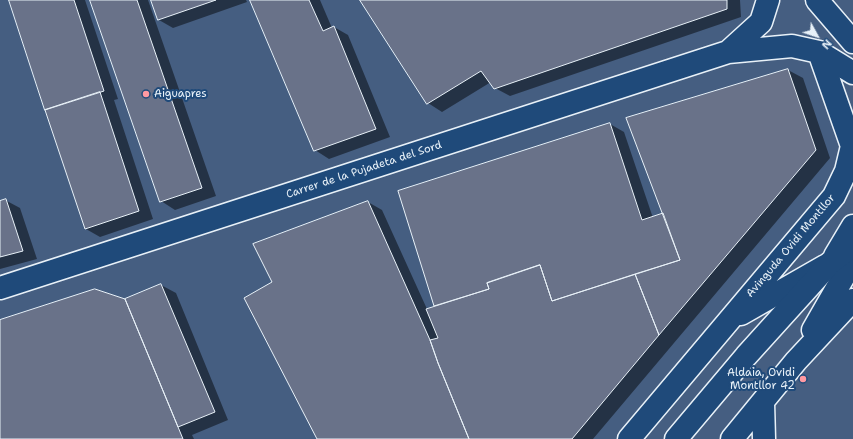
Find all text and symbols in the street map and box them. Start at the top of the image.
north arrow [797,16,837,56]
text: N [818,36,835,52]
place label: Aiguapres [154,87,207,101]
marker: Aiguapres [141,89,151,99]
street label: Carrer de la Pujadeta del Sord [284,139,444,201]
street label: Avinguda Ovidi Montllor [744,192,838,300]
place label: Aldaia, Ovidi Montllor 42 [727,366,795,392]
marker: Aldaia, Ovidi Montllor 42 [798,374,808,384]

